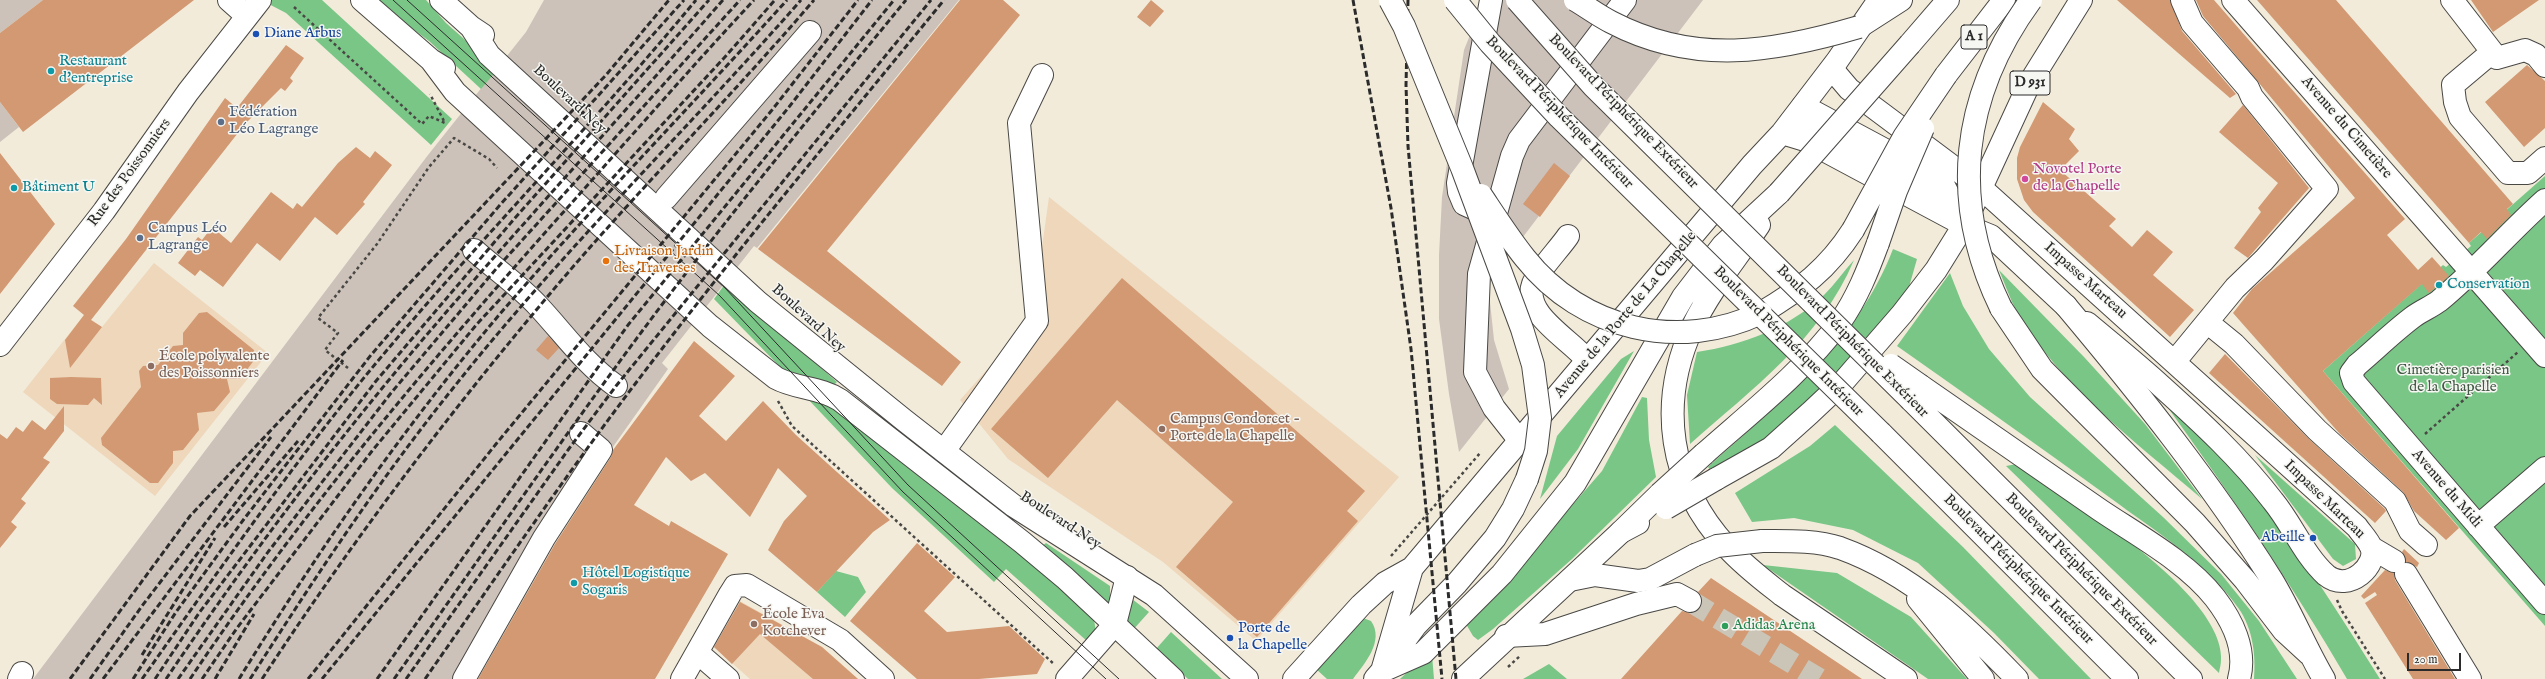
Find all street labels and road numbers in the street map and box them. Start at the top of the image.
road number: A 1 [1961,25,1987,49]
street label: Boulevard Périphérique Extérieur [1544,31,1702,193]
street label: Boulevard Périphérique Intérieur [1481,33,1637,193]
street label: Boulevard Ney [529,62,609,138]
road number: D 931 [2010,71,2050,95]
street label: Avenue du Cimetière [2297,73,2395,183]
street label: Rue des Poissonniers [85,115,175,231]
street label: Avenue de la Porte de La Chapelle [1551,228,1701,402]
street label: Impasse Marteau [2040,239,2130,323]
street label: Boulevard Périphérique Extérieur [1772,262,1932,422]
street label: Boulevard Périphérique Intérieur [1709,263,1867,421]
street label: Boulevard Ney [767,281,849,357]
street label: Avenue du Midi [2407,446,2485,532]
street label: Impasse Marteau [2280,457,2368,543]
street label: Boulevard Ney [1016,488,1104,554]
street label: Boulevard Périphérique Extérieur [2001,490,2161,650]
street label: Boulevard Périphérique Intérieur [1939,491,2097,649]

